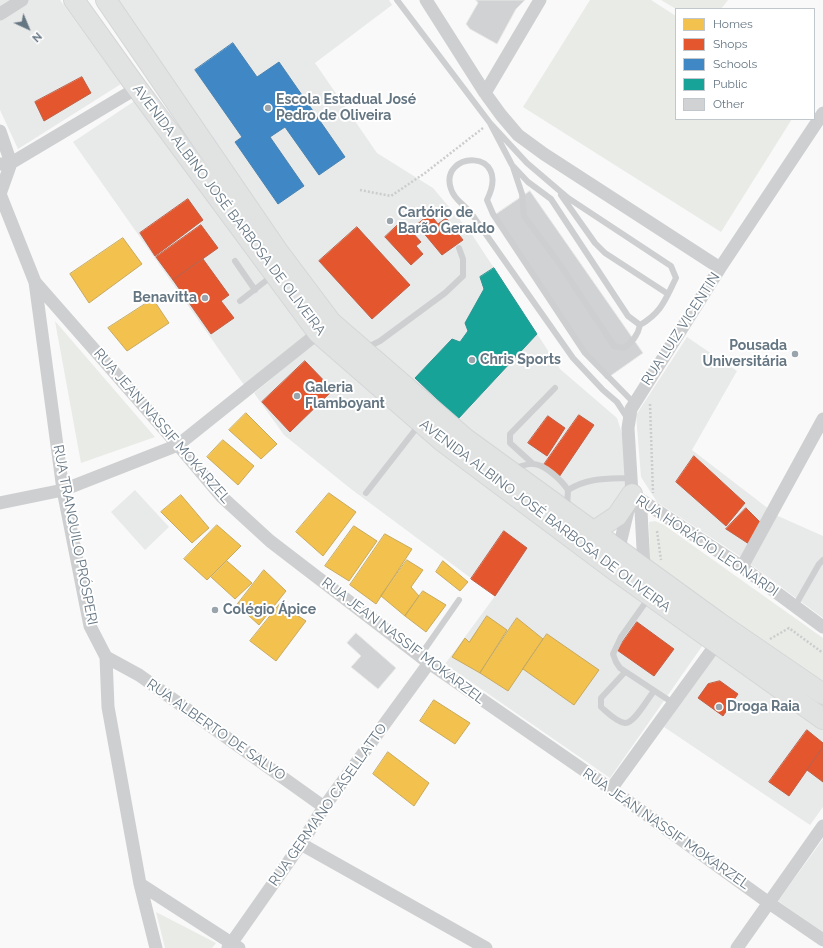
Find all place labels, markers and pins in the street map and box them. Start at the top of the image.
place label: Escola Estadual José Pedro de Oliveira [276,92,416,124]
marker: Escola Estadual José Pedro de Oliveira [263,103,273,113]
place label: Cartório de Barão Geraldo [398,205,495,238]
marker: Cartório de Barão Geraldo [385,216,395,226]
place label: Benavitta [133,290,197,306]
marker: Benavitta [200,293,210,303]
place label: Pousada Universitária [702,338,787,370]
marker: Pousada Universitária [790,349,800,359]
place label: Chris Sports [480,352,561,368]
marker: Chris Sports [467,355,477,365]
place label: Galeria Flamboyant [305,380,385,412]
marker: Galeria Flamboyant [292,391,302,401]
place label: Colégio Ápice [223,602,316,618]
marker: Colégio Ápice [210,605,220,615]
place label: Droga Raia [727,699,800,715]
marker: Droga Raia [714,702,724,712]

